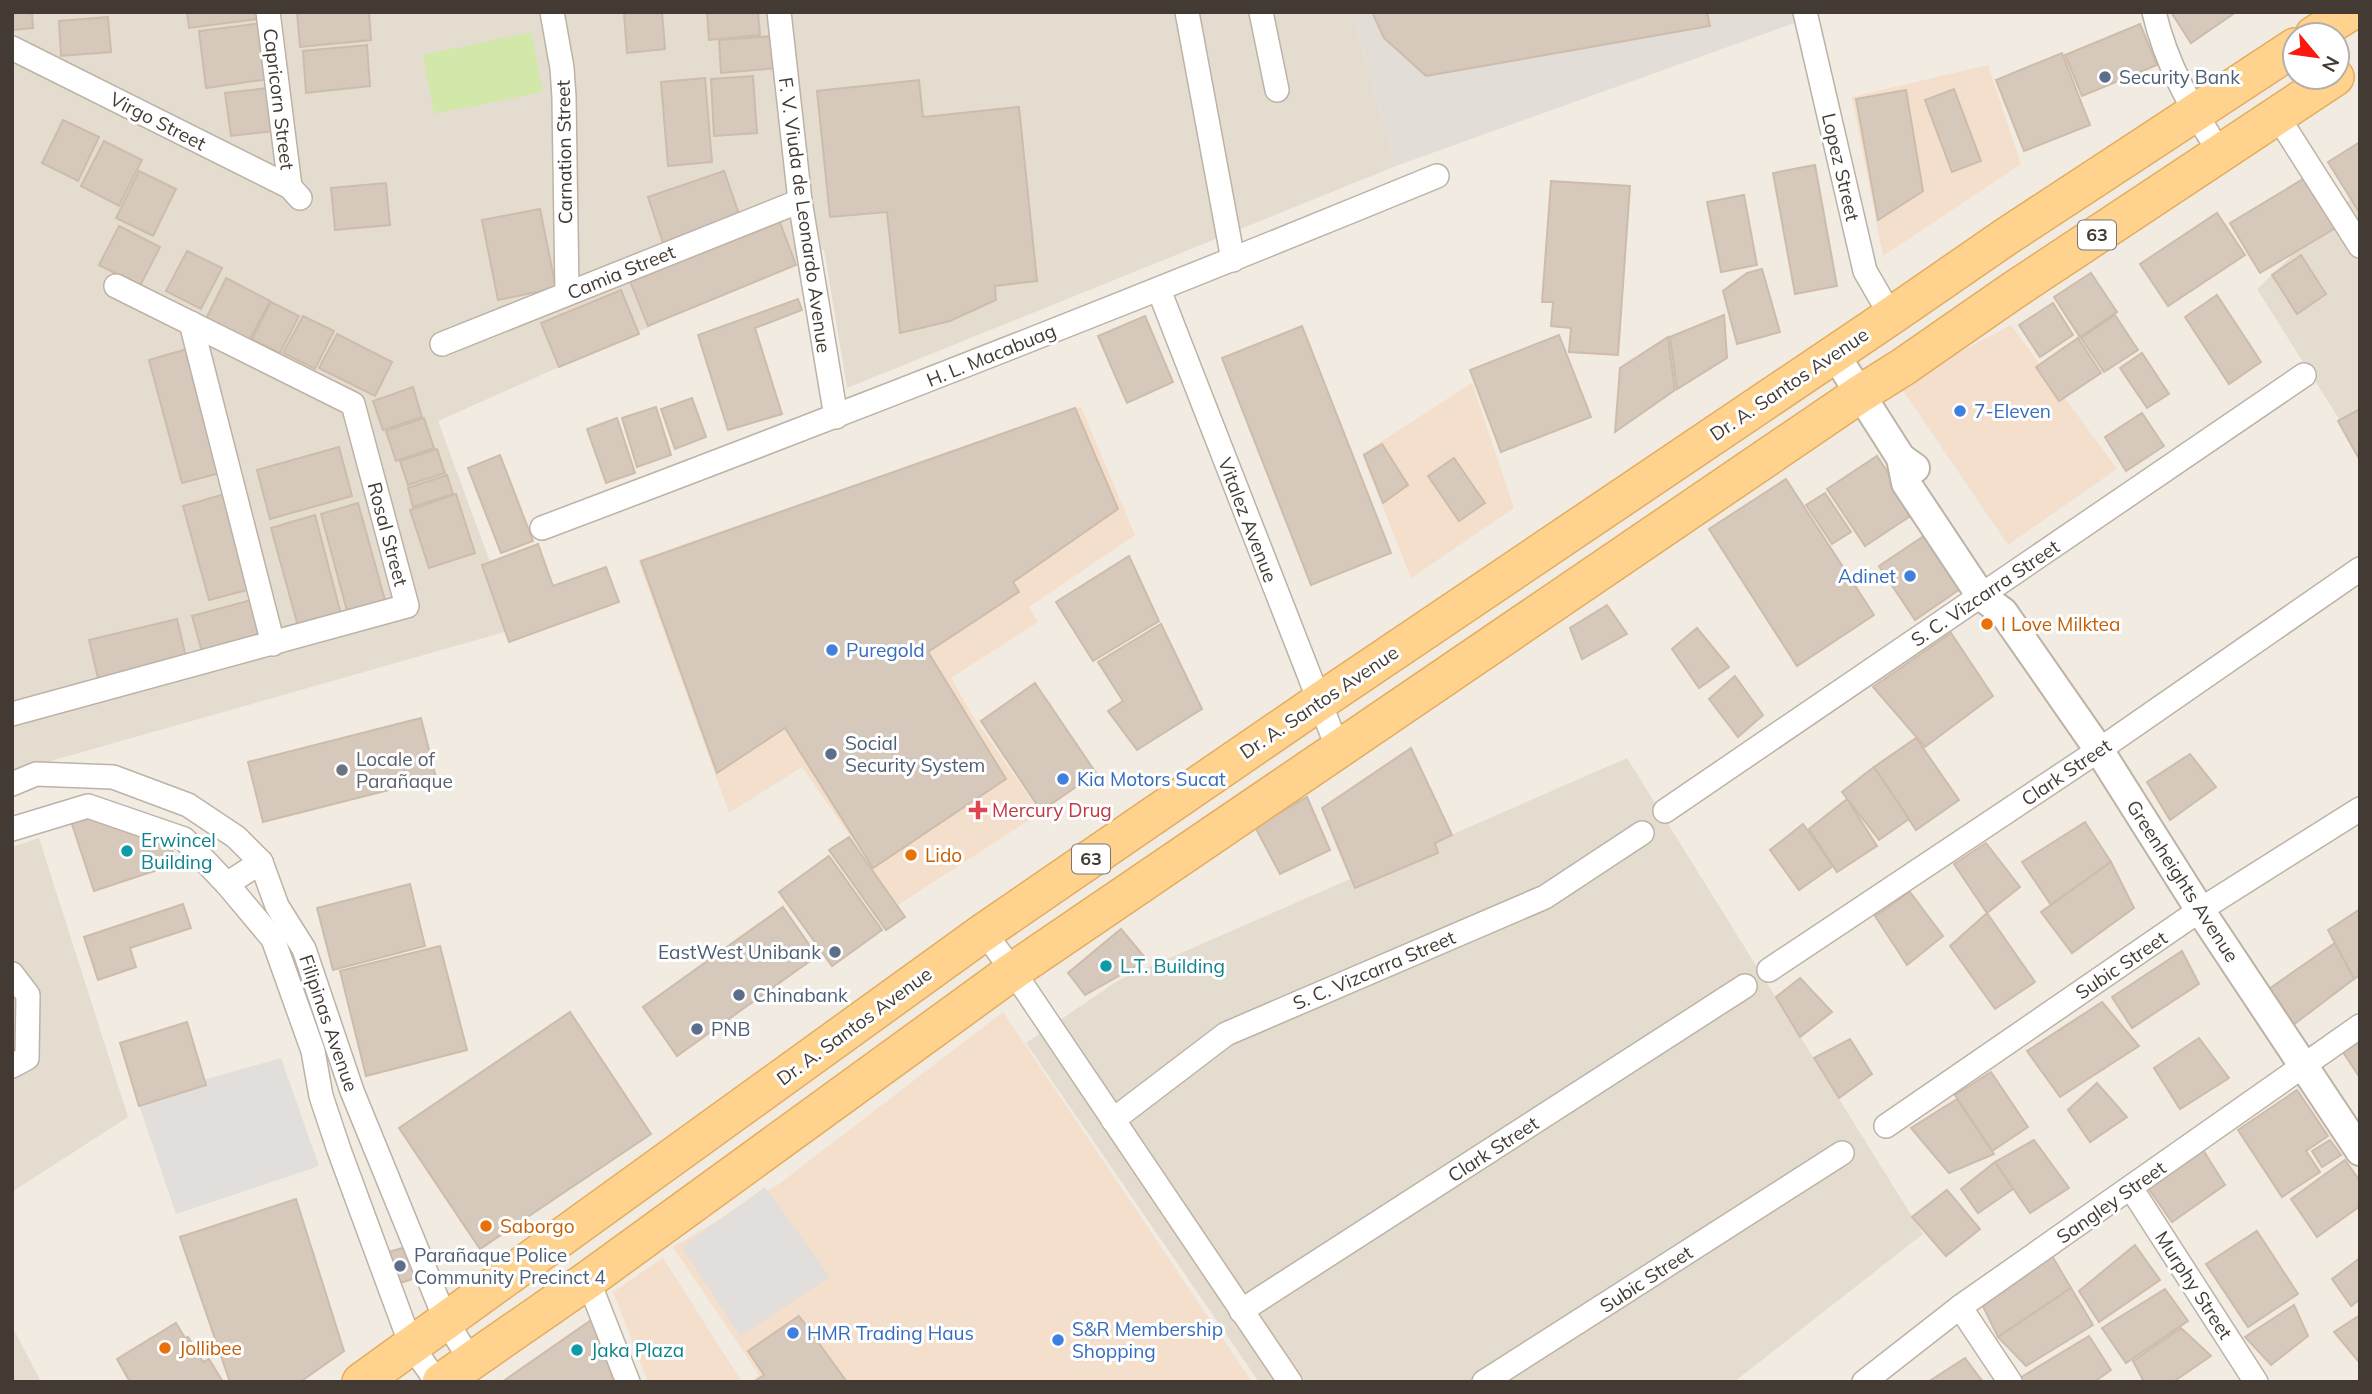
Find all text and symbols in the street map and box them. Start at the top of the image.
north arrow [2281,21,2351,91]
street label: Capricorn Street [258,27,300,172]
text: N [2317,52,2345,76]
place label: Security Bank [2119,65,2240,89]
marker: Security Bank [2097,69,2113,85]
street label: F. V. Viuda de Leonardo Avenue [774,76,836,354]
street label: Carnation Street [551,79,577,224]
street label: Virgo Street [106,87,210,156]
street label: Lopez Street [1817,111,1865,224]
road number: 63 [2078,220,2116,249]
street label: Camia Street [564,239,679,305]
street label: H. L. Macabuag [923,318,1059,392]
street label: Dr. A. Santos Avenue [1705,322,1873,446]
place label: 7-Eleven [1974,399,2051,423]
marker: 7-Eleven [1952,403,1968,419]
street label: Vitalez Avenue [1213,454,1283,586]
street label: Rosal Street [363,479,413,589]
street label: S. C. Vizcarra Street [1906,534,2064,652]
place label: Adinet [1838,564,1896,588]
marker: Adinet [1902,568,1918,584]
place label: I Love Milktea [2001,612,2120,636]
marker: I Love Milktea [1979,616,1995,632]
place label: Puregold [846,638,925,662]
street label: Dr. A. Santos Avenue [1235,640,1403,764]
marker: Puregold [824,642,840,658]
place label: Social Security System [845,731,985,777]
street label: Clark Street [2017,733,2116,811]
marker: Social Security System [823,746,839,762]
place label: Locale of Parañaque [356,747,453,793]
marker: Locale of Parañaque [334,762,350,778]
place label: Kia Motors Sucat [1077,767,1226,791]
marker: Kia Motors Sucat [1055,771,1071,787]
street label: Greenheights Avenue [2122,796,2244,966]
place label: Mercury Drug [992,798,1112,822]
marker: Mercury Drug [970,802,986,818]
place label: Erwincel Building [141,828,216,874]
marker: Erwincel Building [119,843,135,859]
place label: Lido [925,843,962,867]
road number: 63 [1072,844,1110,874]
marker: Lido [903,847,919,863]
street label: S. C. Vizcarra Street [1289,925,1459,1015]
street label: Subic Street [2070,925,2172,1004]
place label: EastWest Unibank [658,940,821,964]
marker: EastWest Unibank [827,944,843,960]
street label: Filipinas Avenue [294,951,364,1095]
place label: L.T. Building [1120,954,1225,978]
marker: L.T. Building [1098,958,1114,974]
street label: Dr. A. Santos Avenue [772,962,936,1090]
place label: Chinabank [753,983,848,1007]
marker: Chinabank [731,987,747,1003]
place label: PNB [711,1017,750,1041]
marker: PNB [689,1021,705,1037]
street label: Clark Street [1443,1111,1543,1187]
street label: Sangley Street [2052,1155,2171,1249]
place label: Saborgo [500,1214,575,1238]
marker: Saborgo [478,1218,494,1234]
street label: Murphy Street [2150,1226,2238,1344]
street label: Subic Street [1595,1240,1697,1318]
place label: Parañaque Police Community Precinct 4 [414,1243,606,1289]
marker: Parañaque Police Community Precinct 4 [392,1258,408,1274]
place label: S&R Membership Shopping [1072,1317,1223,1363]
place label: HMR Trading Haus [807,1321,974,1345]
marker: HMR Trading Haus [785,1325,801,1341]
marker: S&R Membership Shopping [1050,1332,1066,1348]
place label: Jollibee [179,1336,242,1360]
place label: Jaka Plaza [591,1338,684,1362]
marker: Jollibee [157,1340,173,1356]
marker: Jaka Plaza [569,1342,585,1358]

